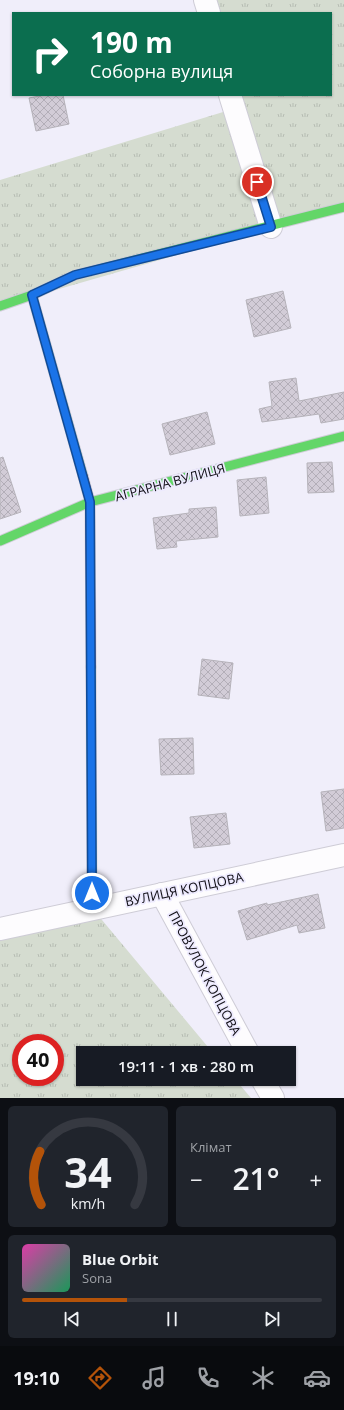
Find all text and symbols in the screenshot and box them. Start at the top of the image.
text: 190 m [90,23,173,61]
icon: right [24,28,76,80]
text: Соборна вулиця [90,59,233,83]
pin [240,165,274,199]
icon: arrive [246,171,268,193]
street label: АГРАРНА ВУЛИЦЯ [113,459,227,505]
street label: ВУЛИЦЯ КОПЦОВА [123,868,246,910]
position arrow [71,872,113,914]
street label: ПРОВУЛОК КОПЦОВА [165,908,246,1039]
speed limit sign: 40 [12,1034,64,1086]
text: 19:11 · 1 хв · 280 m [118,1056,254,1076]
text: Клімат [190,1138,232,1156]
text: 34 [64,1143,112,1199]
text: 21° [232,1158,280,1199]
text: − [190,1164,203,1194]
text: + [309,1164,322,1194]
text: km/h [71,1193,105,1212]
text: Blue Orbit [82,1249,159,1269]
text: Sona [82,1269,112,1287]
icon: previous [61,1308,83,1330]
icon: pause [161,1308,183,1330]
icon: next [261,1308,283,1330]
icon: directions [86,1364,114,1392]
icon: music [140,1364,168,1392]
icon: phone [194,1364,222,1392]
icon: climate [249,1364,277,1392]
icon: car [303,1364,331,1392]
text: 19:10 [13,1366,59,1390]

